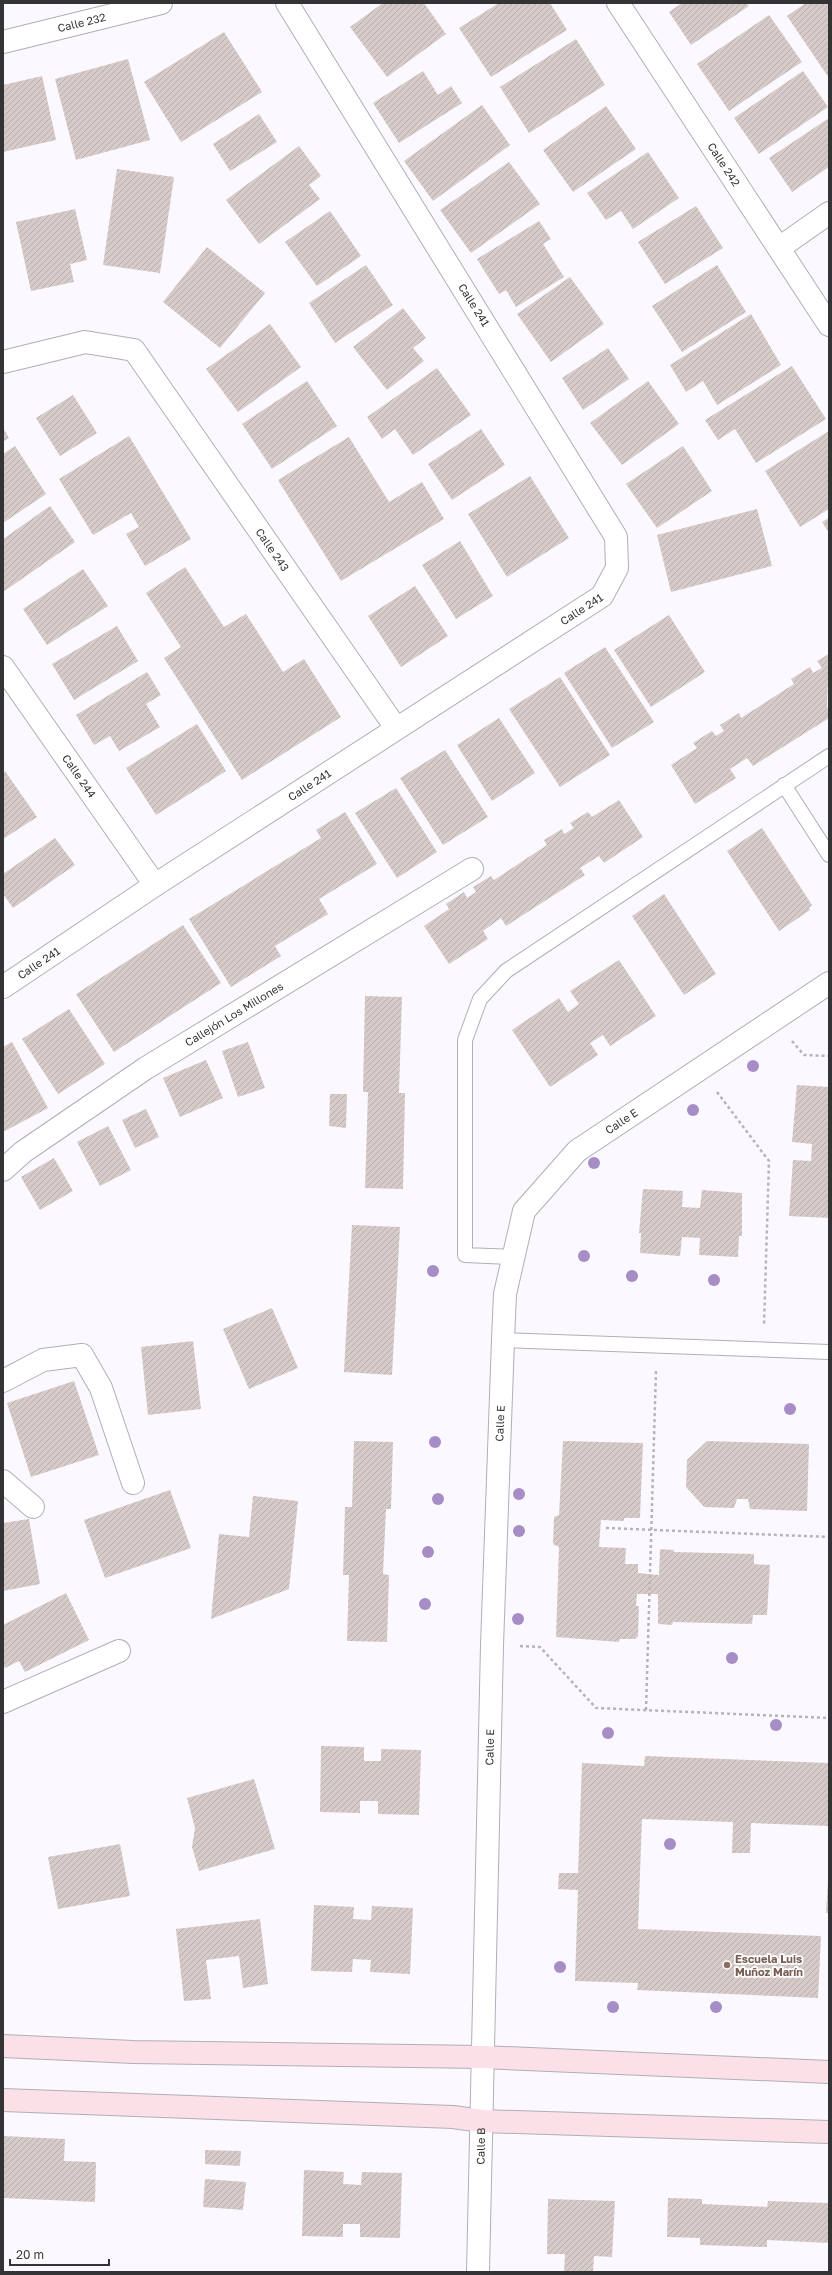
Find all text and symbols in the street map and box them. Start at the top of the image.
street label: Calle 232 [56,10,107,34]
street label: Calle 242 [705,140,743,188]
street label: Calle 241 [456,281,493,329]
street label: Calle 243 [253,525,292,573]
street label: Calle 241 [558,590,605,627]
street label: Calle 244 [60,752,99,800]
street label: Calle 241 [285,766,333,803]
street label: Calle 241 [15,944,62,981]
street label: Callejón Los Millones [182,979,285,1049]
street label: Calle E [602,1105,640,1136]
street label: Calle E [492,1405,507,1442]
street label: Calle E [482,1728,496,1766]
place label: Escuela Luis Muñoz Marín [735,1952,803,1978]
marker: Escuela Luis Muñoz Marín [722,1960,732,1970]
street label: Calle B [473,2127,487,2165]
scale bar [10,2241,109,2267]
text: 20 m [16,2247,44,2262]

